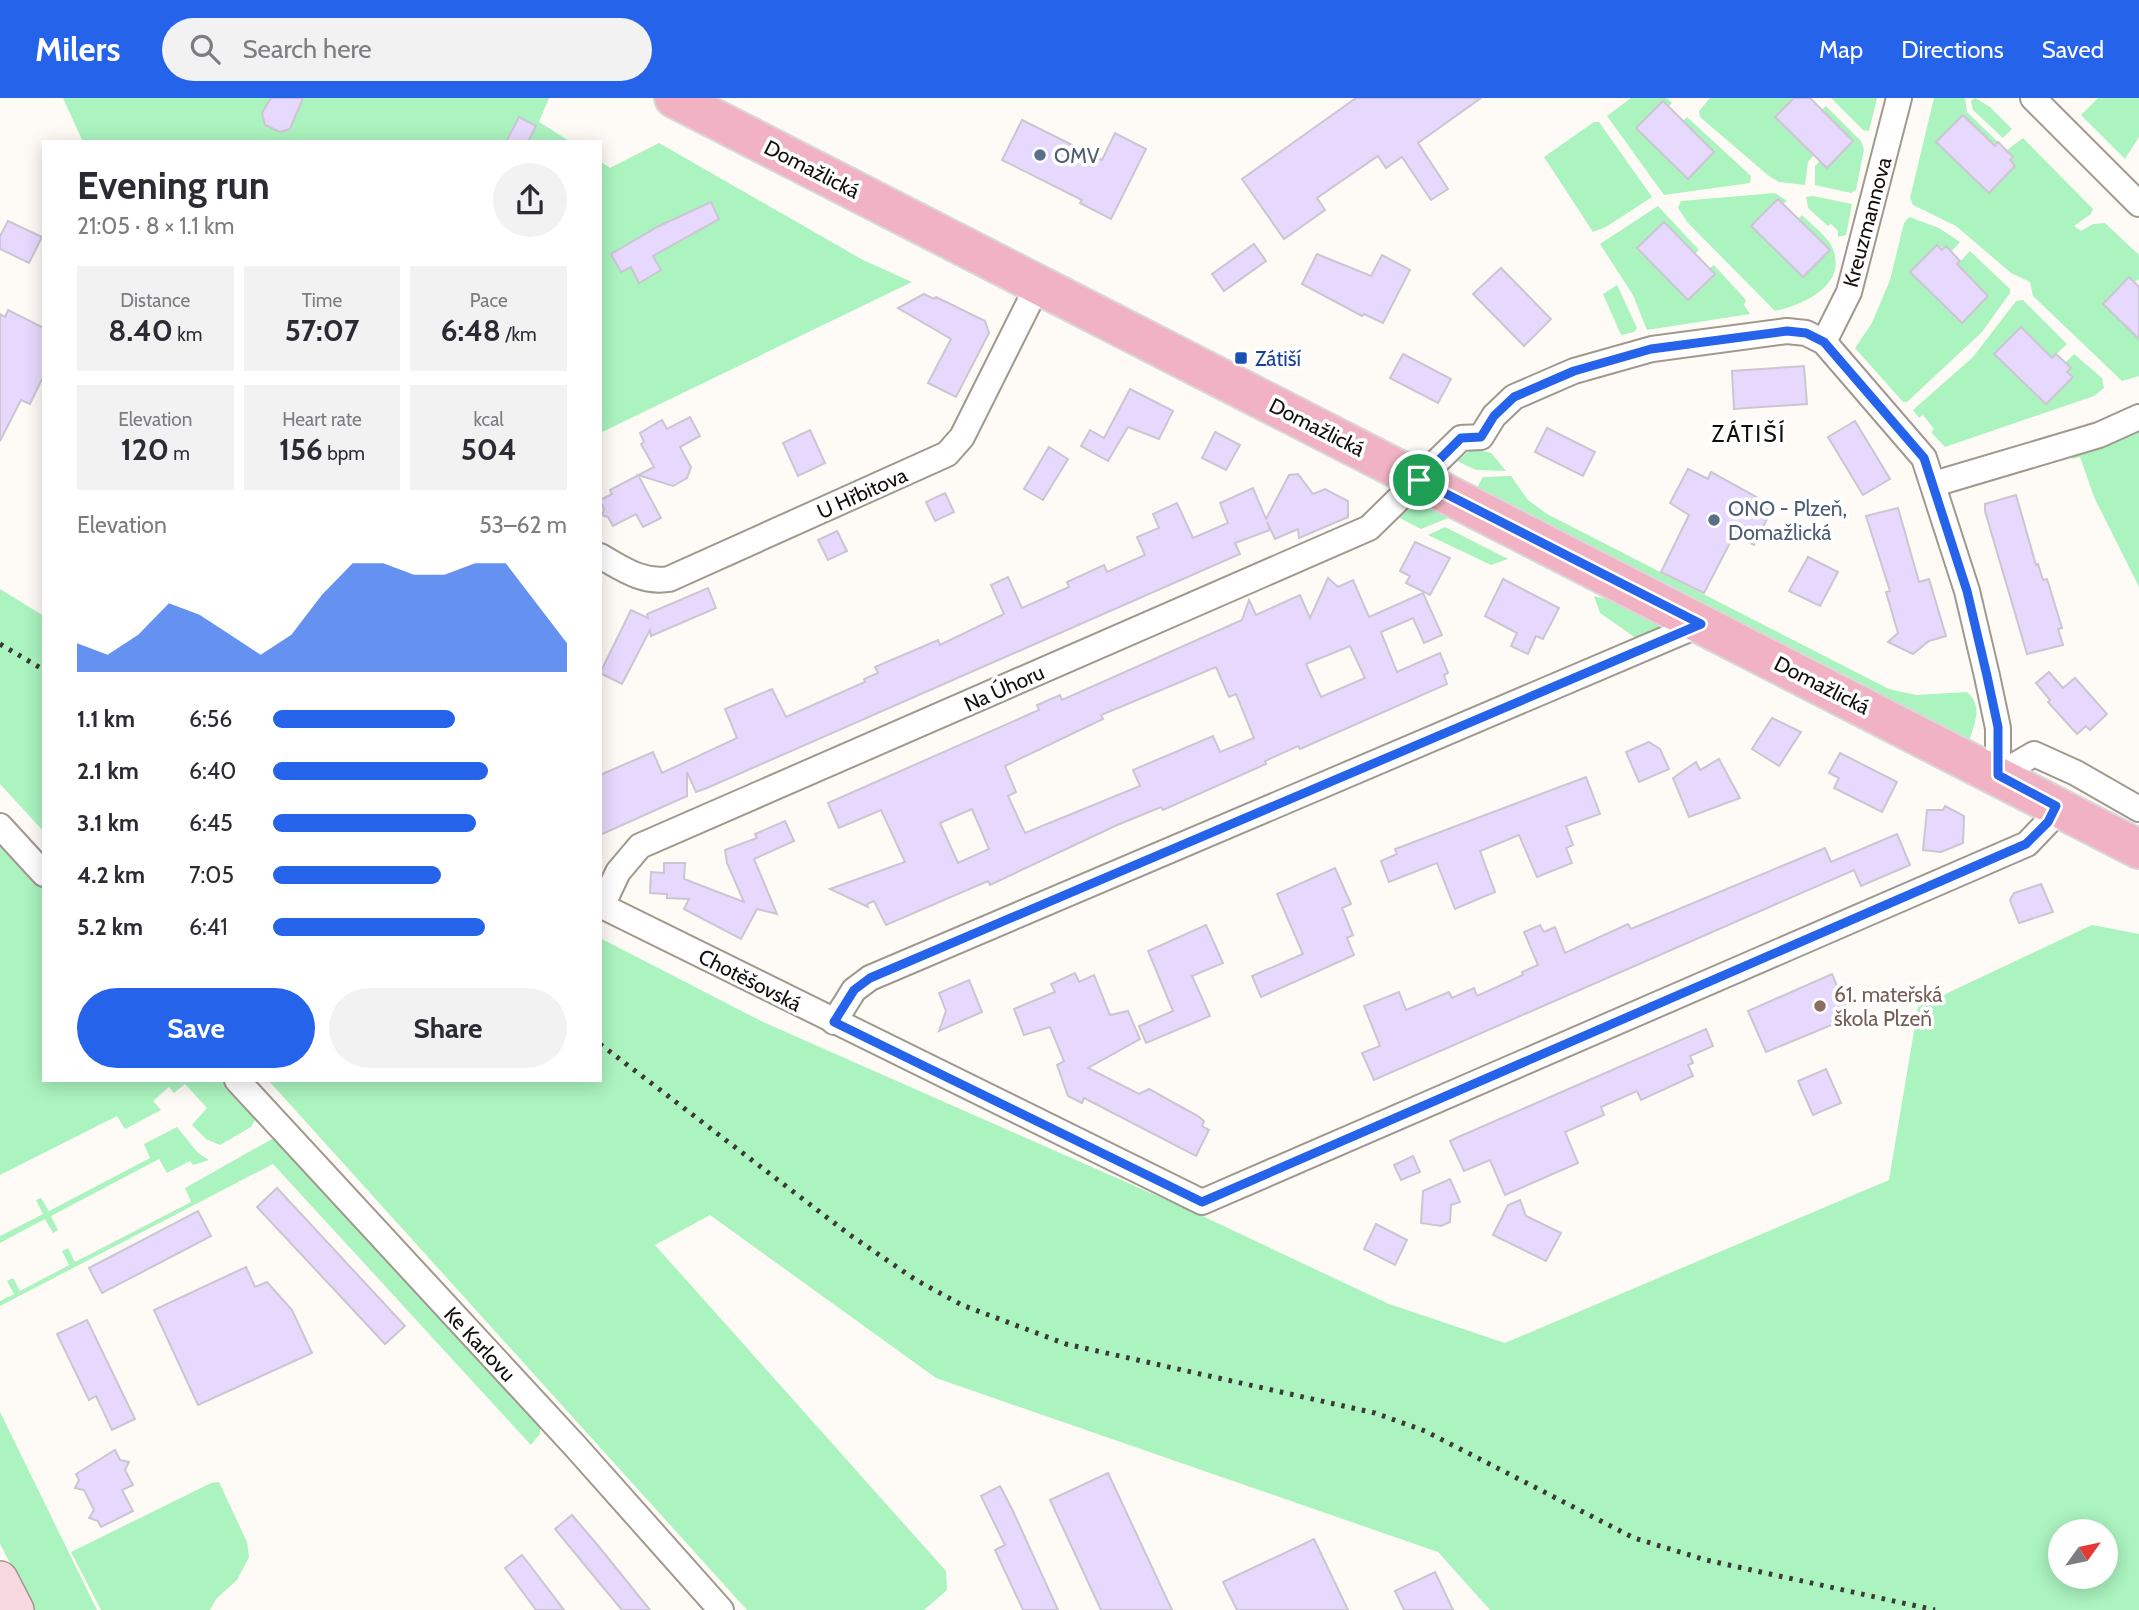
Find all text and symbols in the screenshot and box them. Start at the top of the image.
search box [162,18,652,81]
text: Milers [35,29,120,69]
icon: search [186,30,224,68]
text: Search here [242,33,372,65]
text: Map [1819,35,1863,64]
text: Directions [1901,35,2004,64]
text: Saved [2042,35,2104,64]
street label: Domažlická [760,134,864,204]
place label: OMV [1054,143,1100,168]
marker: OMV [1032,147,1048,163]
street label: Kreuzmannova [1838,154,1896,290]
text: Evening run [77,162,270,209]
button: share [493,163,567,237]
text: 21:05 · 8 × 1.1 km [77,212,234,240]
text: Distance [120,289,190,312]
text: Time [302,289,342,312]
text: Pace [470,289,508,312]
text: 8.40 [108,312,173,349]
text: 57:07 [285,312,359,349]
text: 6:48 [441,312,501,349]
text: km [173,323,202,346]
text: /km [501,323,537,346]
place label: Zátiší [1255,346,1301,371]
marker: Zátiší [1233,350,1249,366]
street label: Domažlická [1265,392,1369,462]
text: Elevation [118,408,192,431]
text: Heart rate [282,408,362,431]
text: kcal [474,408,504,431]
district label: ZÁTIŠÍ [1712,419,1786,448]
text: 120 [121,431,169,468]
text: 156 [279,431,323,468]
text: 504 [461,431,517,468]
text: m [169,442,190,465]
text: bpm [323,442,365,465]
pin [1389,450,1449,510]
icon: arrive [1400,461,1438,499]
street label: U Hřbitova [813,462,911,524]
place label: ONO - Plzeň, Domažlická [1728,496,1847,545]
text: Elevation [77,511,167,539]
text: 53–62 m [479,511,567,539]
marker: ONO - Plzeň, Domažlická [1706,512,1722,528]
street label: Domažlická [1770,650,1874,720]
street label: Na Úhoru [960,659,1048,717]
text: 1.1 km [77,705,135,733]
text: 6:56 [189,705,232,733]
text: 2.1 km [77,757,139,785]
text: 6:40 [189,757,236,785]
text: 3.1 km [77,809,139,837]
text: 6:45 [189,809,233,837]
text: 4.2 km [77,861,145,889]
text: 7:05 [189,861,234,889]
text: 5.2 km [77,913,143,941]
text: 6:41 [189,913,228,941]
street label: Chotěšovská [694,943,806,1017]
place label: 61. mateřská škola Plzeň [1834,982,1942,1031]
button: Save [77,988,315,1068]
button: Share [329,988,567,1068]
marker: 61. mateřská škola Plzeň [1812,998,1828,1014]
street label: Ke Karlovu [439,1302,521,1386]
north arrow [2048,1519,2118,1589]
map controls [2048,1519,2118,1589]

